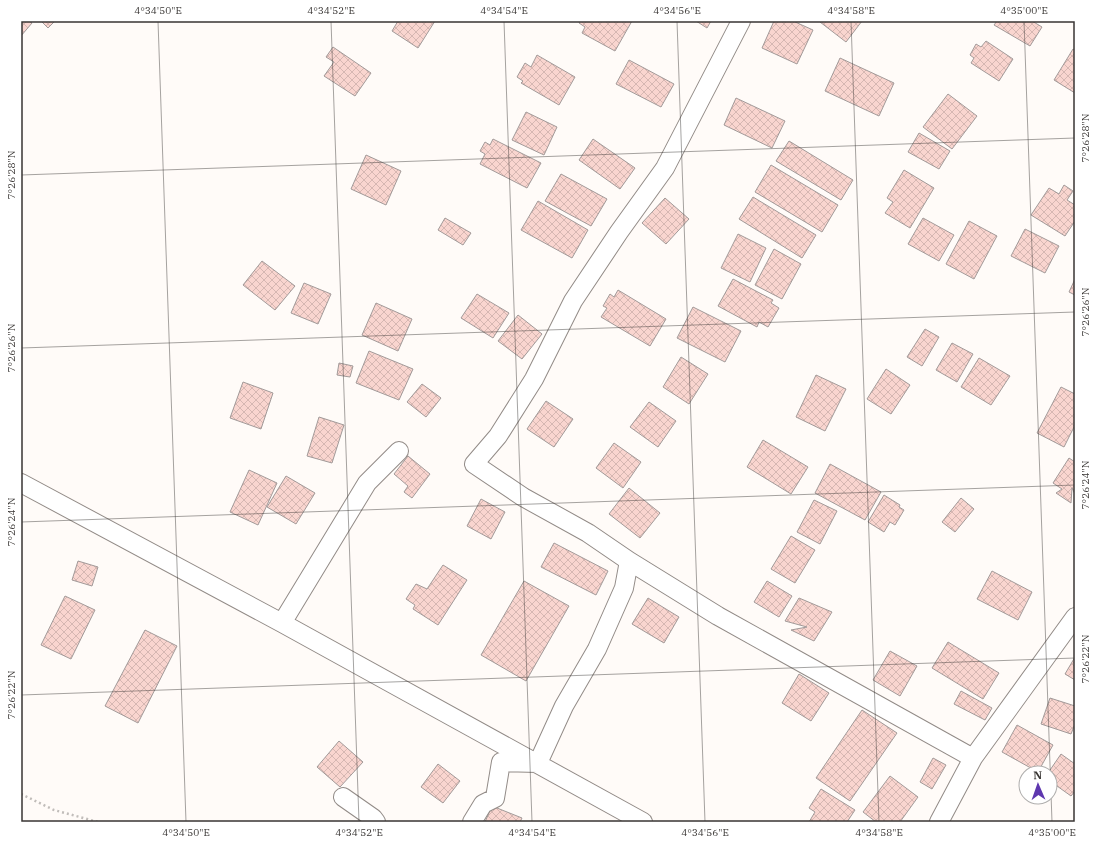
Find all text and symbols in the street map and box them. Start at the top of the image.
text: 4°34'50"E [134,4,182,17]
text: 4°34'52"E [307,4,355,17]
text: 4°34'54"E [480,4,528,17]
text: 4°34'56"E [653,4,701,17]
text: 4°34'58"E [827,4,875,17]
text: 4°35'00"E [1000,4,1048,17]
text: 7°26'28"N [1079,113,1092,163]
text: 7°26'28"N [5,150,18,200]
text: 7°26'26"N [1079,287,1092,337]
text: 7°26'26"N [5,323,18,373]
text: 7°26'24"N [1079,460,1092,510]
text: 7°26'24"N [5,497,18,547]
text: 7°26'22"N [1079,634,1092,684]
text: 7°26'22"N [5,670,18,720]
north arrow [1018,765,1058,805]
text: N [1033,768,1043,782]
text: 4°34'50"E [162,826,210,839]
text: 4°34'52"E [335,826,383,839]
text: 4°34'54"E [508,826,556,839]
text: 4°34'56"E [681,826,729,839]
text: 4°34'58"E [855,826,903,839]
text: 4°35'00"E [1028,826,1076,839]

